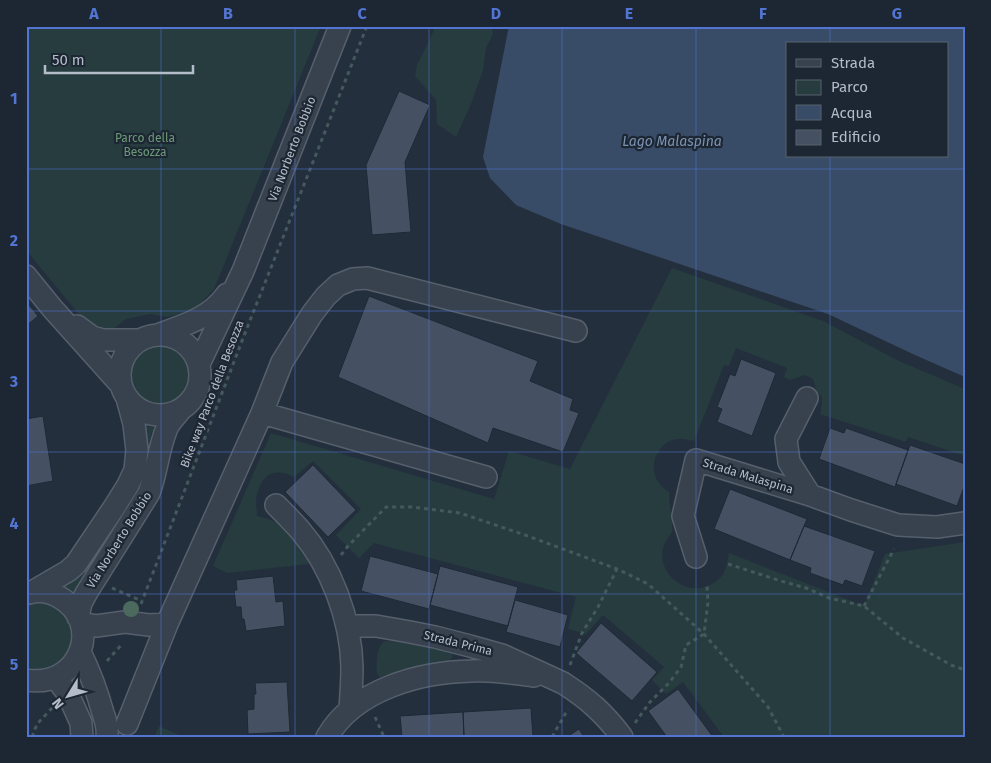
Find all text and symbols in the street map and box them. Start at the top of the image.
text: A [88,4,99,23]
text: B [223,4,233,23]
text: C [357,4,367,23]
text: D [491,4,501,23]
text: E [625,4,633,23]
text: F [759,4,767,23]
text: G [892,4,902,23]
scale bar [45,42,192,74]
legend [786,42,948,158]
text: 50 m [52,51,85,69]
text: Strada [831,54,875,72]
text: Parco [831,78,868,96]
text: 1 [10,89,18,108]
street label: Via Norberto Bobbio [266,95,318,203]
text: Acqua [831,104,872,122]
text: Edificio [831,128,881,146]
park label: Parco della Besozza [115,131,175,159]
water label: Lago Malaspina [622,133,722,150]
text: 2 [10,231,18,250]
street label: Bike way Parco della Besozza [177,318,247,470]
text: 3 [9,372,18,391]
street label: Strada Malaspina [701,456,795,496]
street label: Via Norberto Bobbio [84,489,154,591]
text: 4 [9,514,19,533]
street label: Strada Prima [422,628,494,658]
text: 5 [10,655,19,674]
north arrow [42,670,92,720]
text: N [48,695,68,712]

